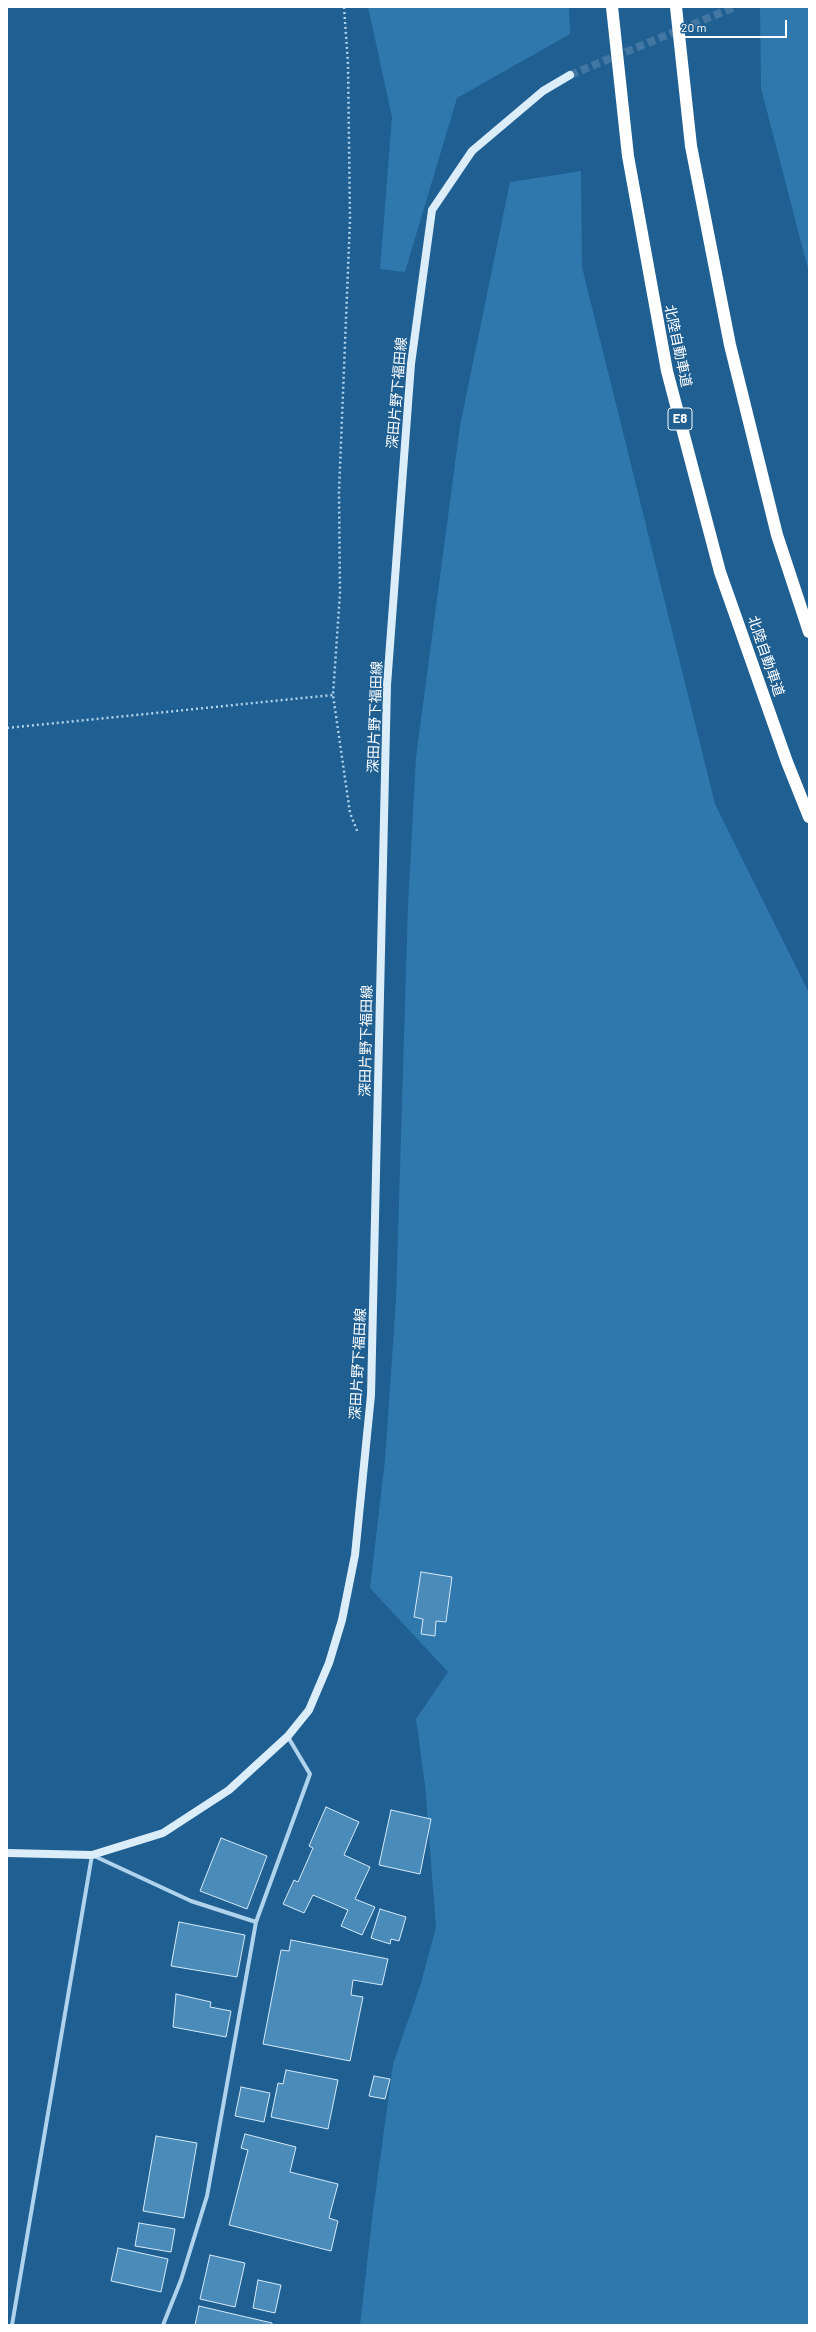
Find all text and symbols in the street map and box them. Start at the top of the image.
scale bar [676,12,789,38]
text: 20 m [681,20,707,34]
street label: 北陸自動車道 [661,303,695,389]
street label: 深田片野下福田線 [384,336,410,450]
road number: E8 [668,408,692,430]
street label: 北陸自動車道 [744,614,788,698]
street label: 深田片野下福田線 [365,661,385,773]
street label: 深田片野下福田線 [357,985,375,1097]
street label: 深田片野下福田線 [347,1308,369,1420]

